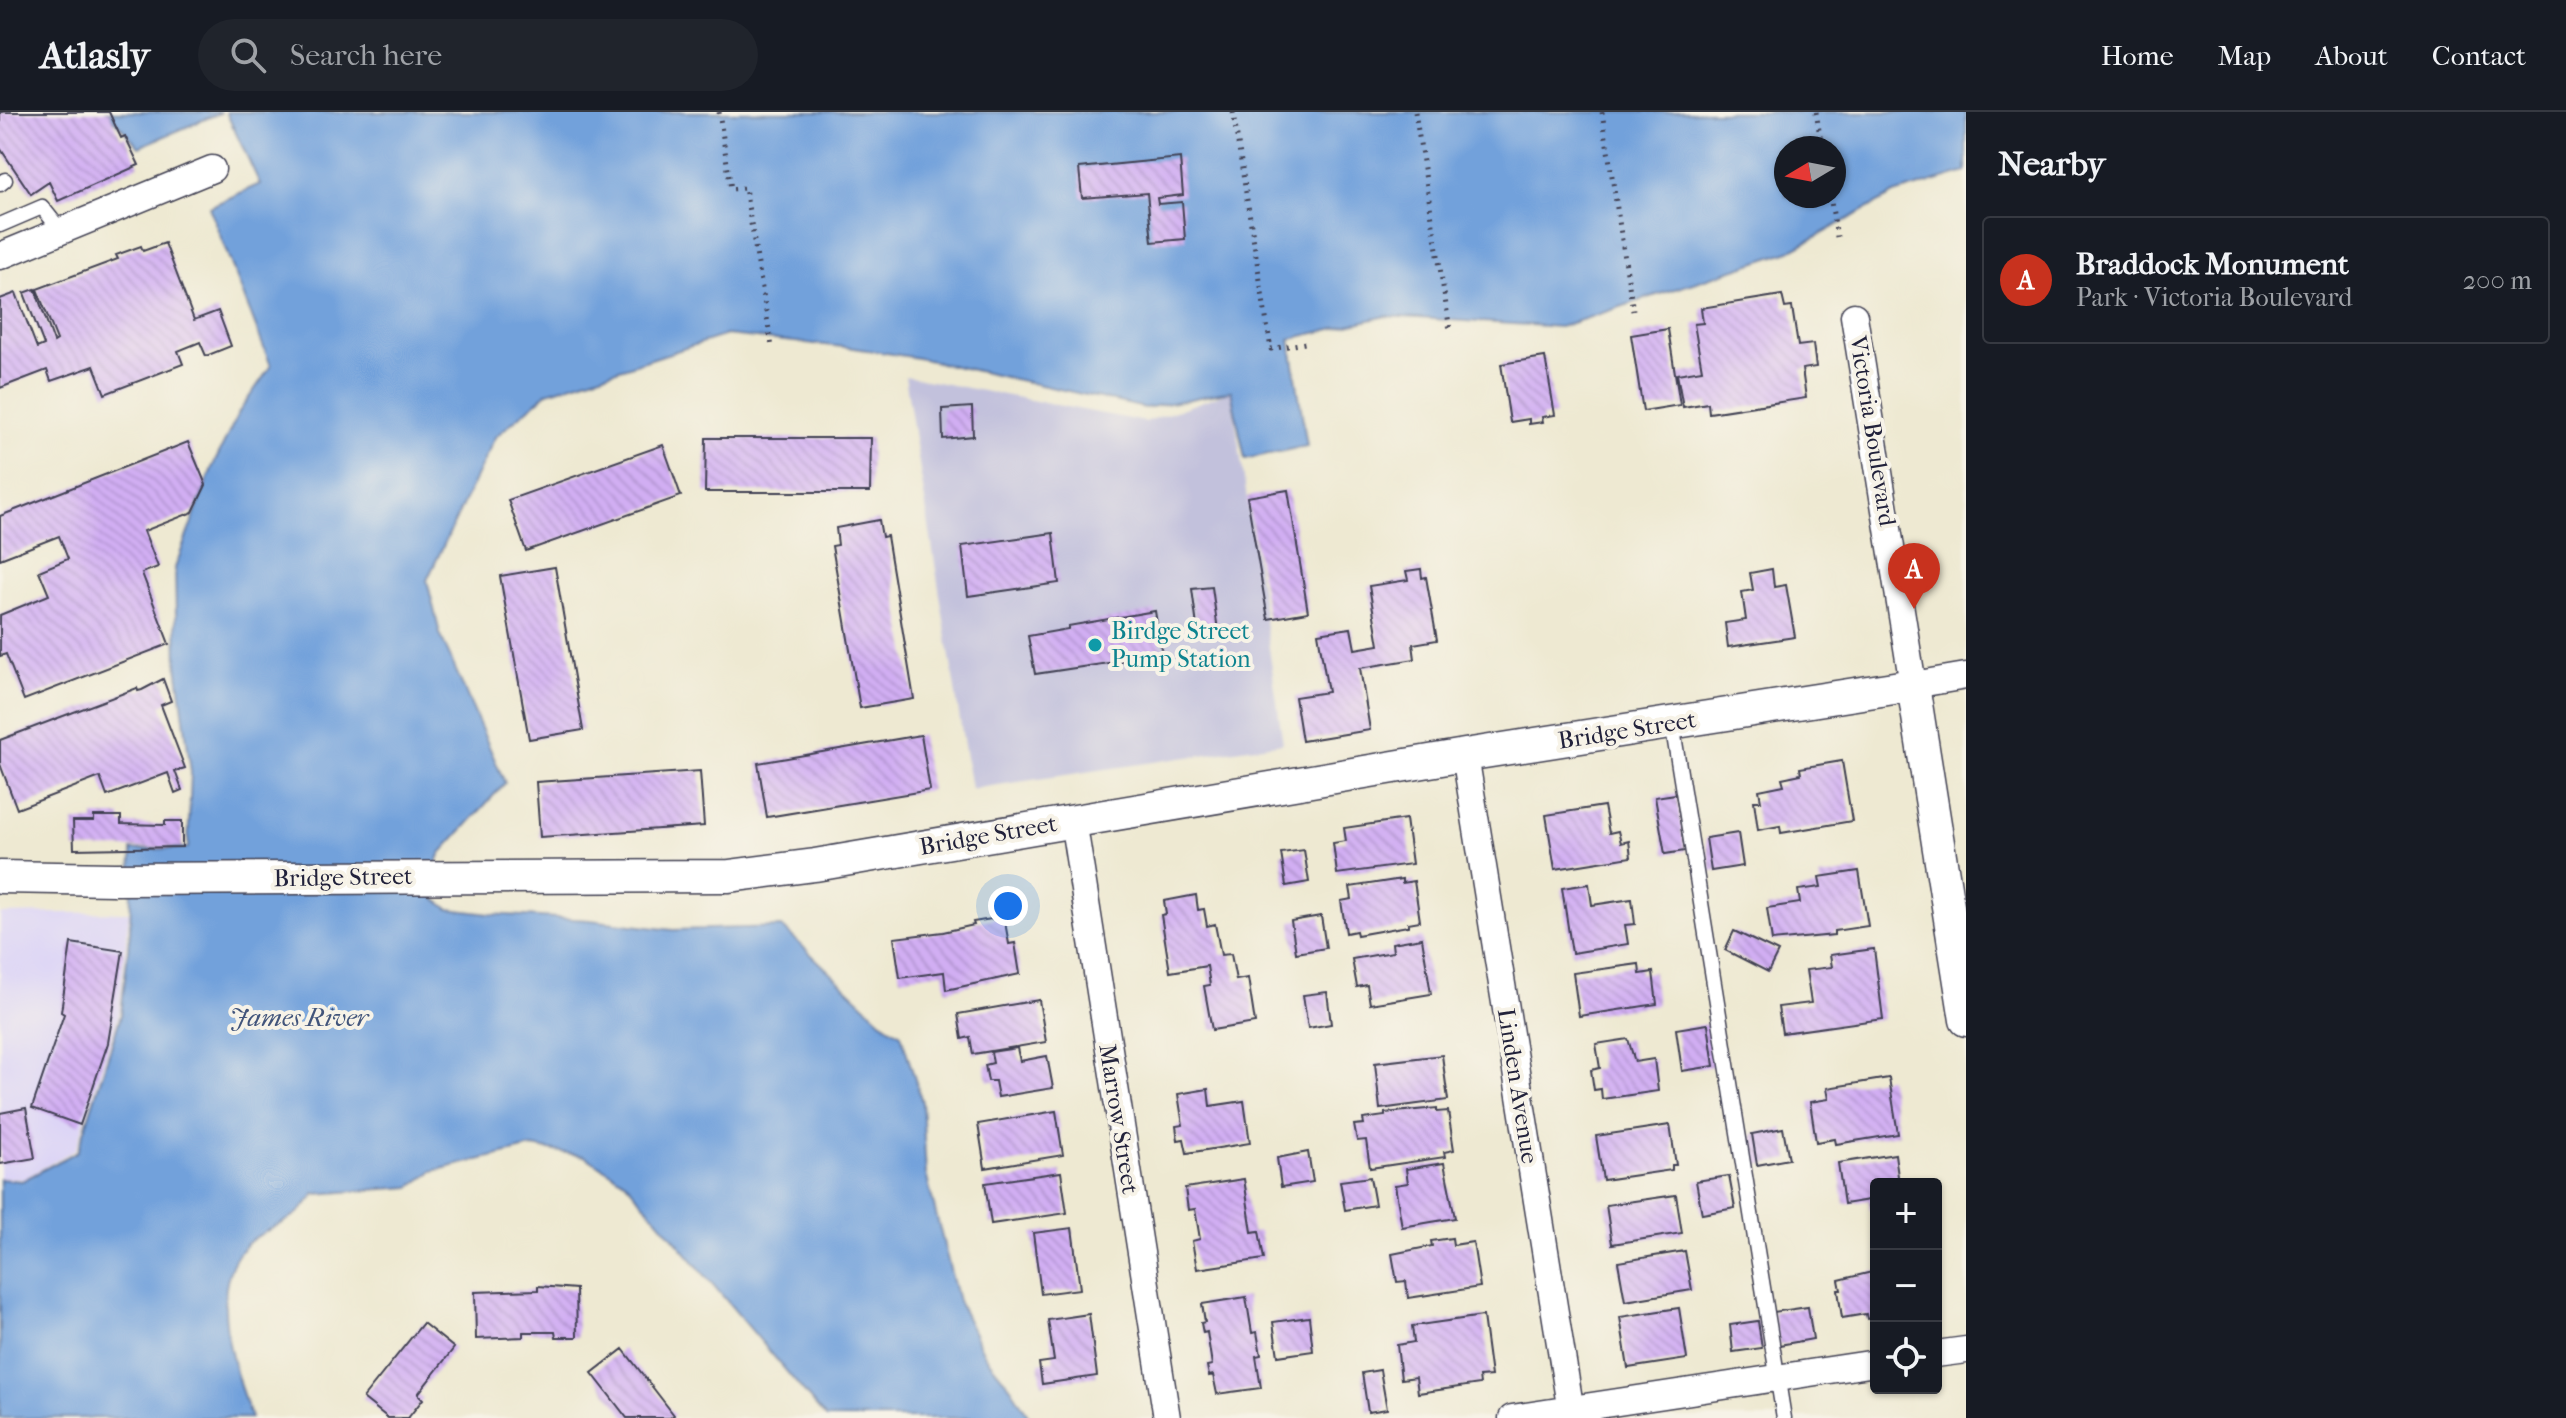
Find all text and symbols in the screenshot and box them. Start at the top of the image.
search box [198,19,758,91]
text: Atlasly [40,33,150,78]
icon: search [226,33,270,77]
text: Search here [290,38,442,73]
text: Home [2101,39,2174,72]
text: Map [2218,39,2271,72]
text: About [2315,39,2388,72]
text: Contact [2432,39,2526,72]
north arrow [1774,136,1846,208]
text: Nearby [1998,144,2105,184]
text: Braddock Monument [2076,247,2349,282]
text: A [2018,265,2034,296]
text: 200 m [2463,265,2532,296]
text: Park · Victoria Boulevard [2076,282,2352,313]
street label: Victoria Boulevard [1844,333,1902,529]
pin: A [1888,543,1940,609]
place label: Birdge Street Pump Station [1111,617,1251,673]
marker: Birdge Street Pump Station [1086,636,1104,654]
street label: Bridge Street [1556,705,1698,755]
street label: Bridge Street [917,809,1059,861]
street label: Bridge Street [273,862,413,892]
your location [988,886,1028,926]
water label: James River [230,1002,371,1033]
street label: Linden Avenue [1492,1006,1544,1166]
street label: Marrow Street [1093,1042,1145,1196]
map controls [1870,1178,1942,1394]
button: + [1870,1178,1942,1250]
button: − [1870,1250,1942,1322]
button: locate [1870,1322,1942,1394]

